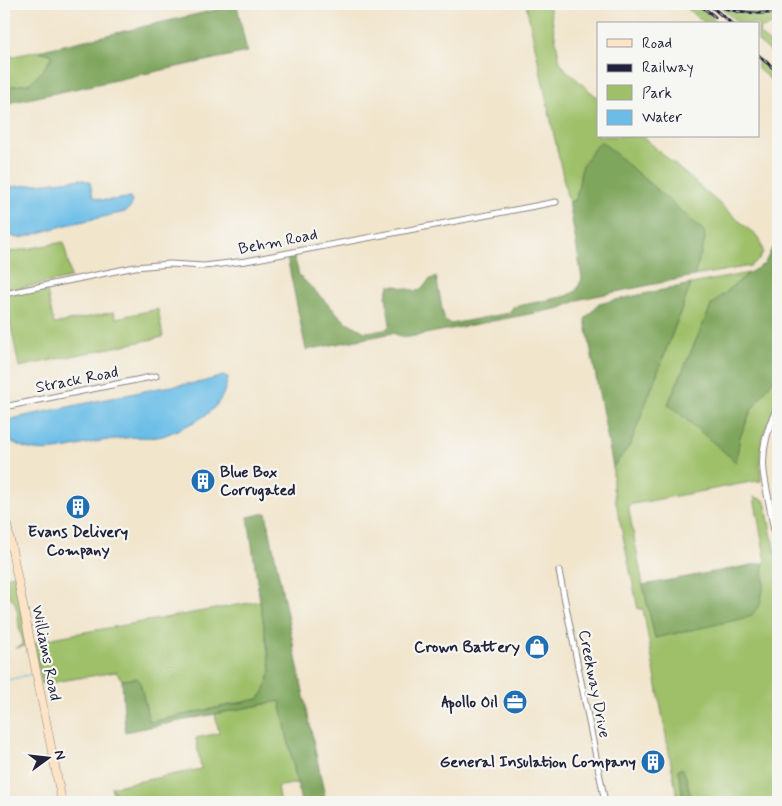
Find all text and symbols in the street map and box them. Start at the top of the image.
legend [597,22,760,138]
text: Road [642,34,672,54]
text: Railway [642,58,694,78]
text: Park [642,84,672,104]
text: Water [642,108,682,128]
street label: Behm Road [237,224,319,260]
street label: Strack Road [34,362,120,398]
place label: Blue Box Corrugated [220,462,296,502]
building icon: Blue Box Corrugated [190,468,216,494]
building icon: Evans Delivery Company [65,494,91,520]
place label: Evans Delivery Company [28,522,128,561]
street label: Williams Road [26,603,66,703]
street label: Creekway Drive [573,628,615,740]
shop icon: Crown Battery [524,634,550,660]
place label: Crown Battery [414,637,520,658]
office icon: Apollo Oil [502,689,528,715]
place label: Apollo Oil [441,692,498,714]
north arrow [22,734,72,784]
text: N [50,748,69,762]
building icon: General Insulation Company [640,749,666,775]
place label: General Insulation Company [440,752,636,773]

